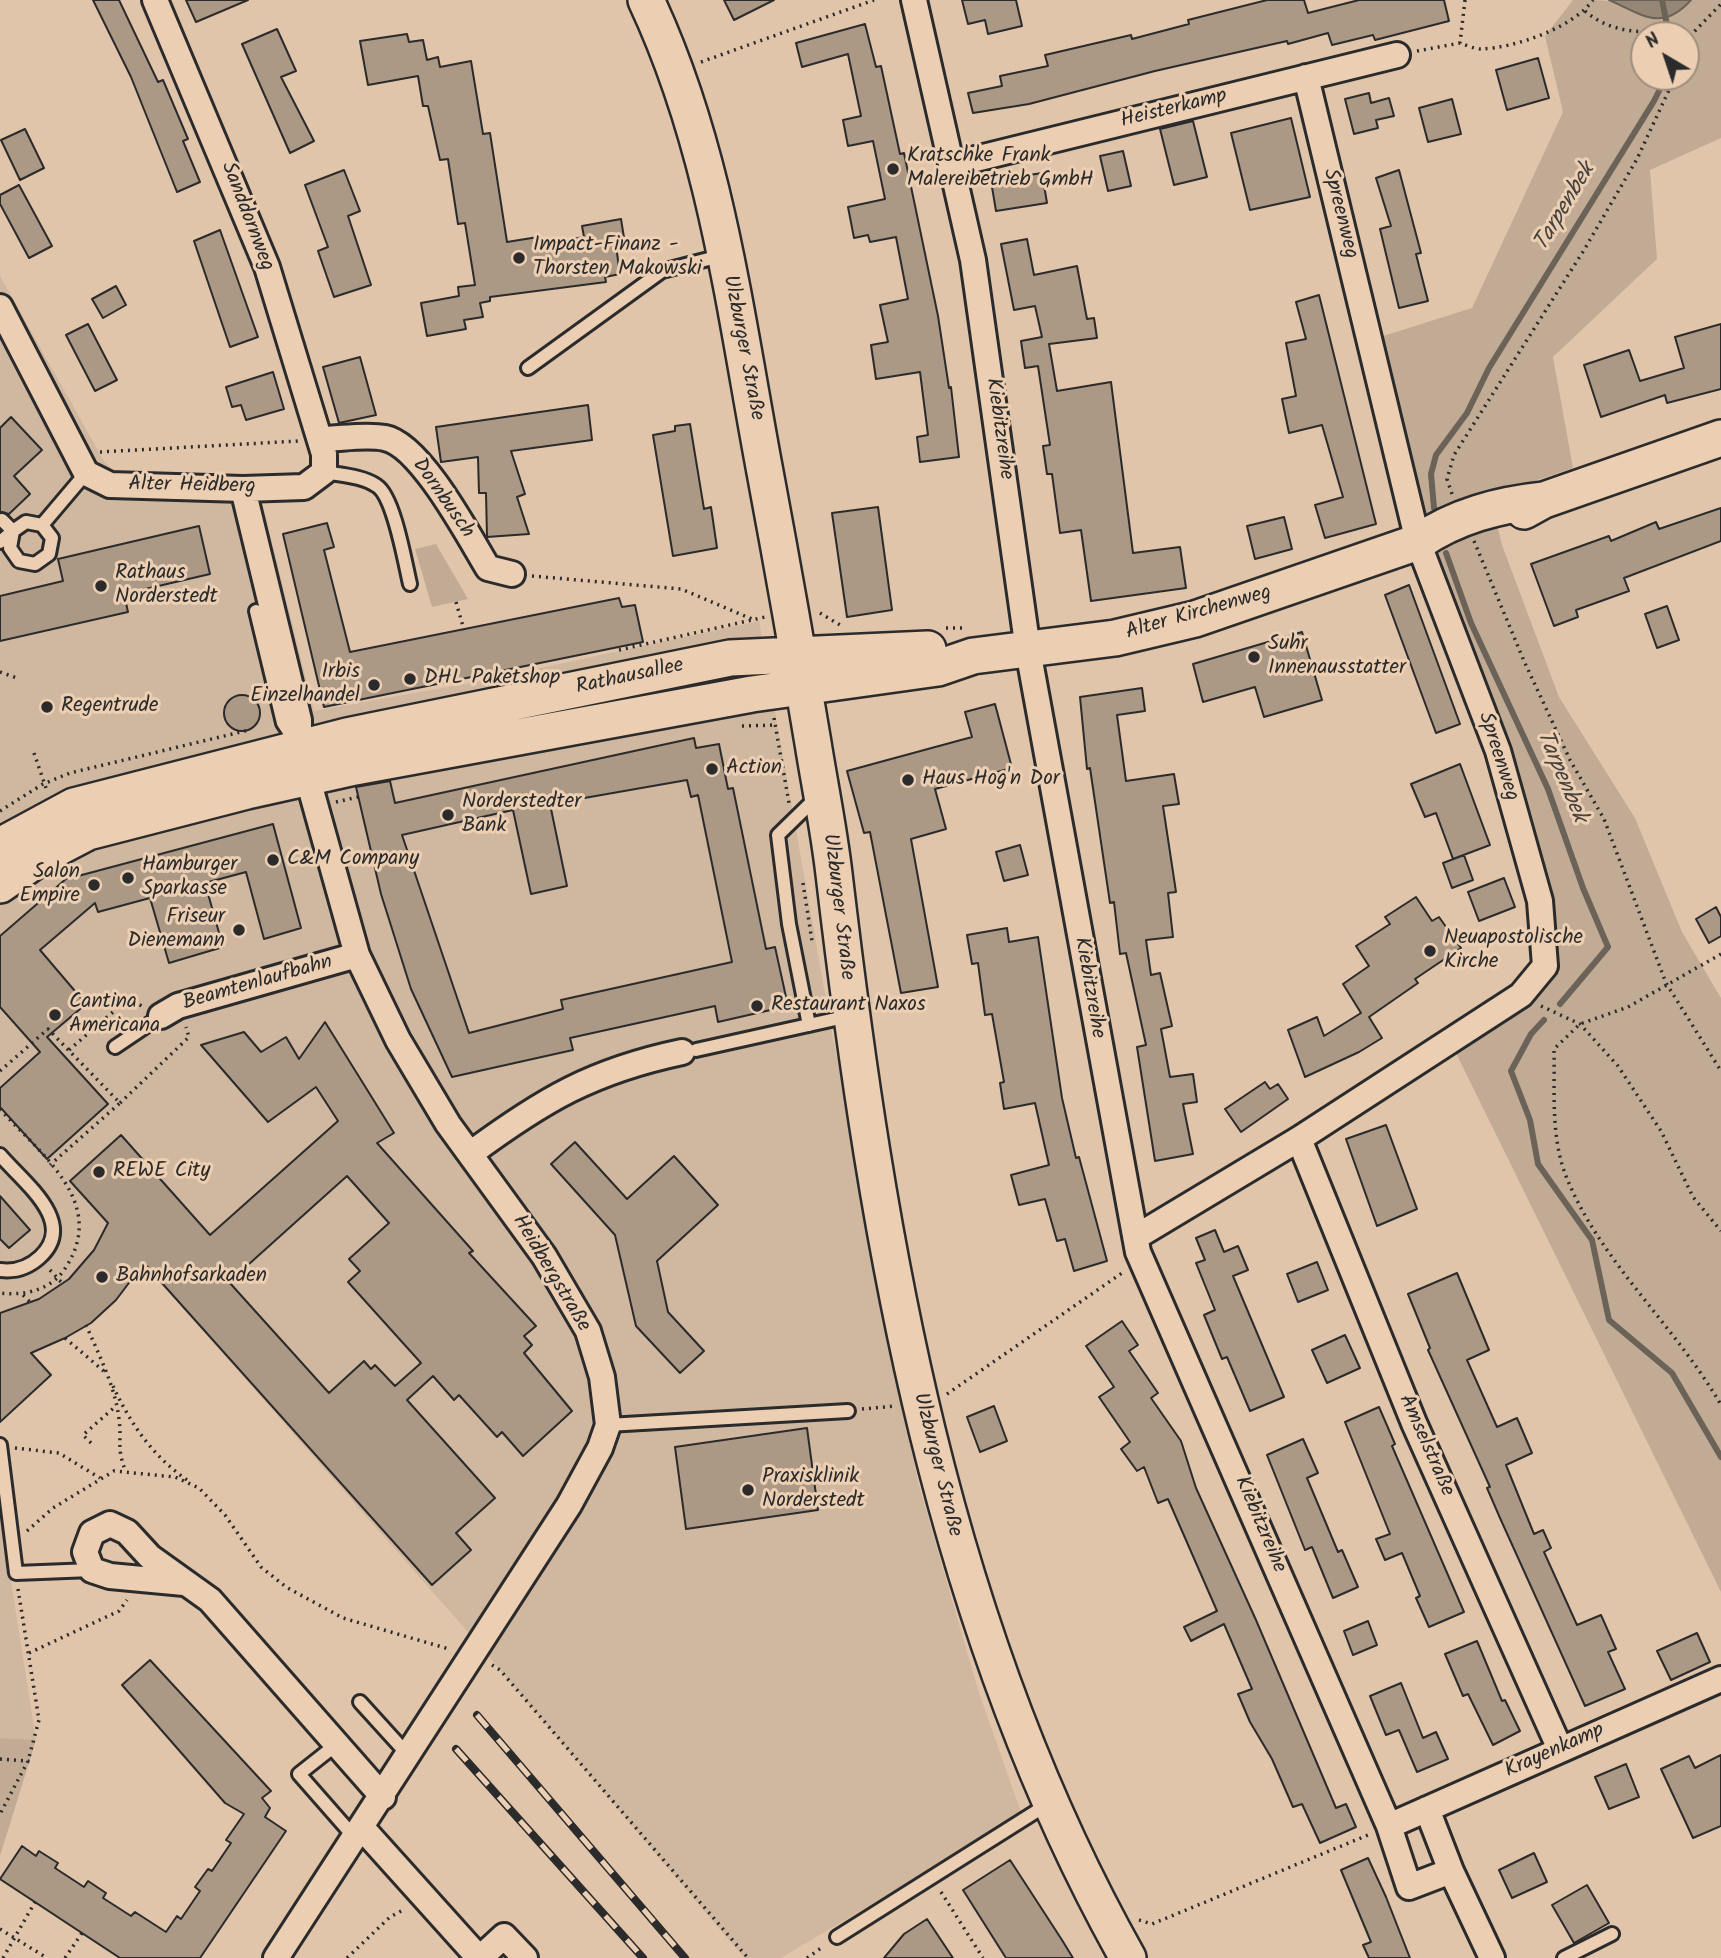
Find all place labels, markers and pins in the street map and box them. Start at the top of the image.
place label: Kratschke Frank Malereibetrieb GmbH [907,144,1094,194]
marker: Kratschke Frank Malereibetrieb GmbH [885,161,901,177]
place label: Impact-Finanz - Thorsten Makowski [533,233,702,283]
marker: Impact-Finanz - Thorsten Makowski [511,250,527,266]
place label: Rathaus Norderstedt [115,561,218,611]
marker: Rathaus Norderstedt [93,578,109,594]
place label: Suhr Innenausstatter [1268,632,1406,682]
marker: Suhr Innenausstatter [1246,649,1262,665]
place label: Irbis Einzelhandel [250,660,360,710]
place label: DHL Paketshop [424,666,560,692]
marker: DHL Paketshop [402,671,418,687]
marker: Irbis Einzelhandel [366,677,382,693]
place label: Regentrude [61,694,158,720]
marker: Regentrude [39,699,55,715]
place label: Action [726,756,782,782]
marker: Action [704,761,720,777]
place label: Haus Hog'n Dor [922,767,1060,793]
marker: Haus Hog'n Dor [900,772,916,788]
place label: Norderstedter Bank [462,790,581,840]
marker: Norderstedter Bank [440,807,456,823]
place label: C&M Company [287,847,419,873]
marker: C&M Company [265,852,281,868]
place label: Hamburger Sparkasse [142,853,237,903]
place label: Salon Empire [20,860,80,910]
marker: Hamburger Sparkasse [120,870,136,886]
marker: Salon Empire [86,877,102,893]
place label: Friseur Dienemann [127,905,225,955]
marker: Friseur Dienemann [231,922,247,938]
place label: Neuapostolische Kirche [1444,926,1583,976]
marker: Neuapostolische Kirche [1422,943,1438,959]
place label: Cantina Americana [69,990,160,1040]
place label: Restaurant Naxos [771,993,926,1019]
marker: Restaurant Naxos [749,998,765,1014]
marker: Cantina Americana [47,1007,63,1023]
place label: REWE City [113,1159,210,1185]
marker: REWE City [91,1164,107,1180]
place label: Bahnhofsarkaden [116,1264,267,1290]
marker: Bahnhofsarkaden [94,1269,110,1285]
place label: Praxisklinik Norderstedt [762,1465,865,1515]
marker: Praxisklinik Norderstedt [740,1482,756,1498]

